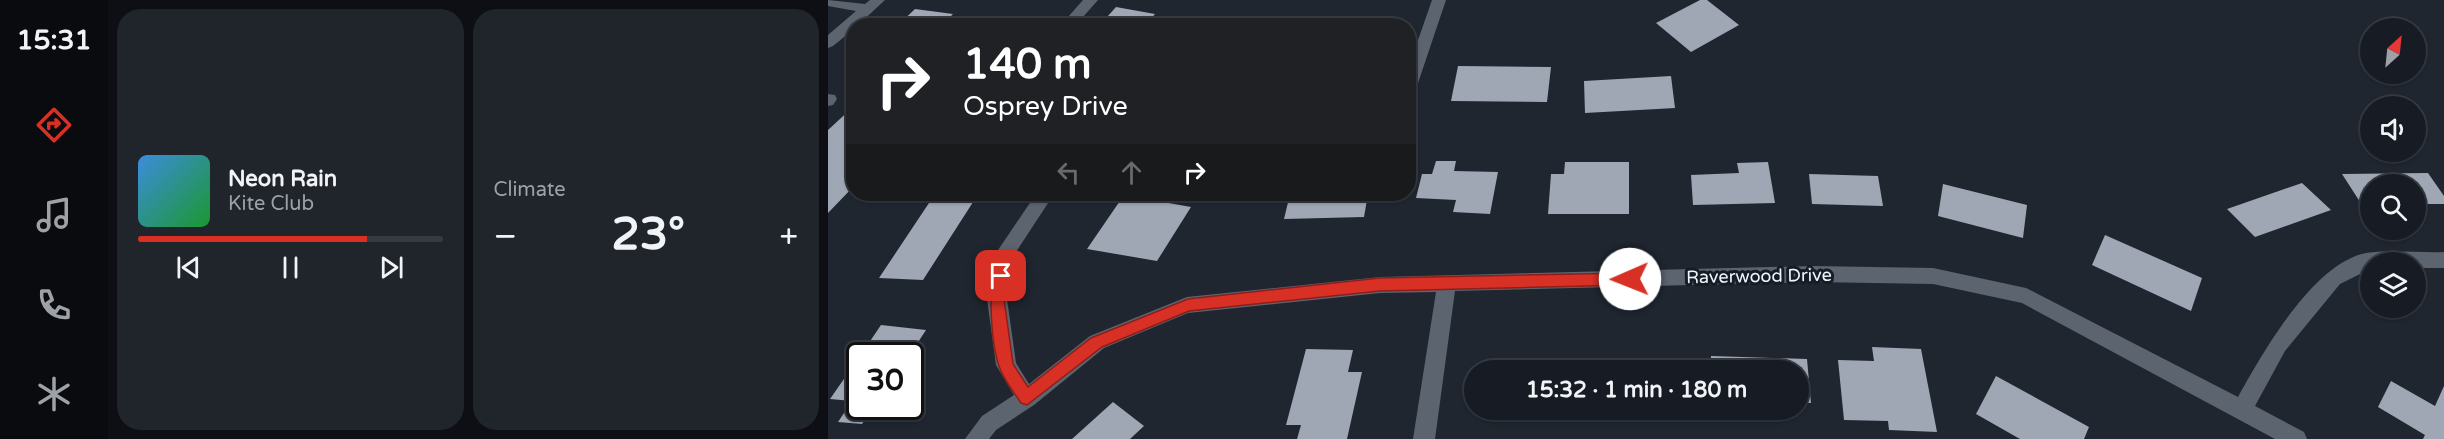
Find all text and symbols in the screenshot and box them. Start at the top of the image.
north arrow [2360,18,2426,84]
map controls [2360,18,2426,318]
text: 15:31 [17,24,91,57]
text: 140 m [963,39,1092,90]
icon: right [864,42,942,120]
text: Osprey Drive [963,90,1128,123]
button: sound [2360,96,2426,162]
icon: directions [33,104,75,146]
icon: left [1052,156,1085,189]
icon: ahead [1115,156,1148,189]
icon: right [1178,156,1211,189]
text: Neon Rain [228,166,337,192]
button: search [2360,174,2426,240]
text: Climate [494,178,566,202]
text: Kite Club [228,192,314,216]
icon: music [33,194,75,236]
text: 23° [611,208,685,262]
text: − [494,217,517,256]
text: + [779,217,798,256]
position arrow [1598,247,1662,311]
pin [975,250,1026,301]
icon: previous [172,251,205,284]
icon: pause [274,251,307,284]
icon: next [375,251,408,284]
button: layers [2360,252,2426,318]
icon: arrive [984,259,1017,292]
street label: Raverwood Drive [1686,264,1832,288]
icon: phone [33,284,75,326]
speed limit sign: 30 [846,342,924,420]
icon: climate [33,373,75,415]
text: 15:32 · 1 min · 180 m [1526,377,1747,403]

